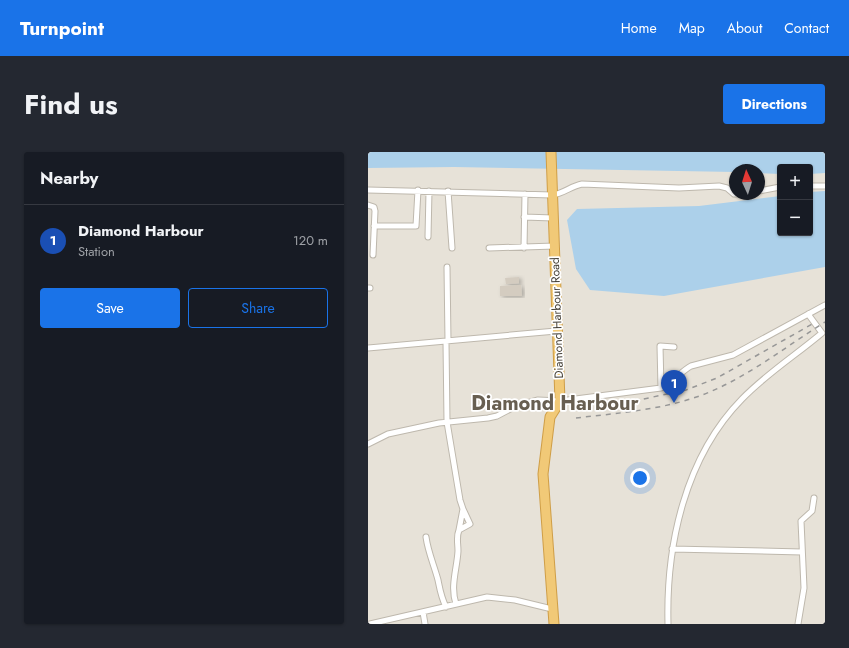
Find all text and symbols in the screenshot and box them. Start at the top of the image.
text: Turnpoint [20,15,104,42]
text: Home [621,18,657,38]
text: Map [679,18,705,38]
text: About [727,18,762,38]
text: Contact [784,18,829,38]
text: Find us [24,84,118,125]
button: Directions [723,84,825,124]
north arrow [729,164,765,200]
map controls [777,164,813,236]
button: + [777,164,813,200]
text: Nearby [40,166,98,190]
button: − [777,200,813,236]
text: Diamond Harbour [78,220,204,242]
text: 1 [50,231,56,250]
text: 120 m [293,231,328,250]
text: Station [78,242,115,261]
street label: Diamond Harbour Road [546,257,568,379]
button: Save [40,288,180,328]
button: Share [188,288,328,328]
pin: 1 [661,370,687,403]
district label: Diamond Harbour [471,389,640,418]
your location [630,468,650,488]

